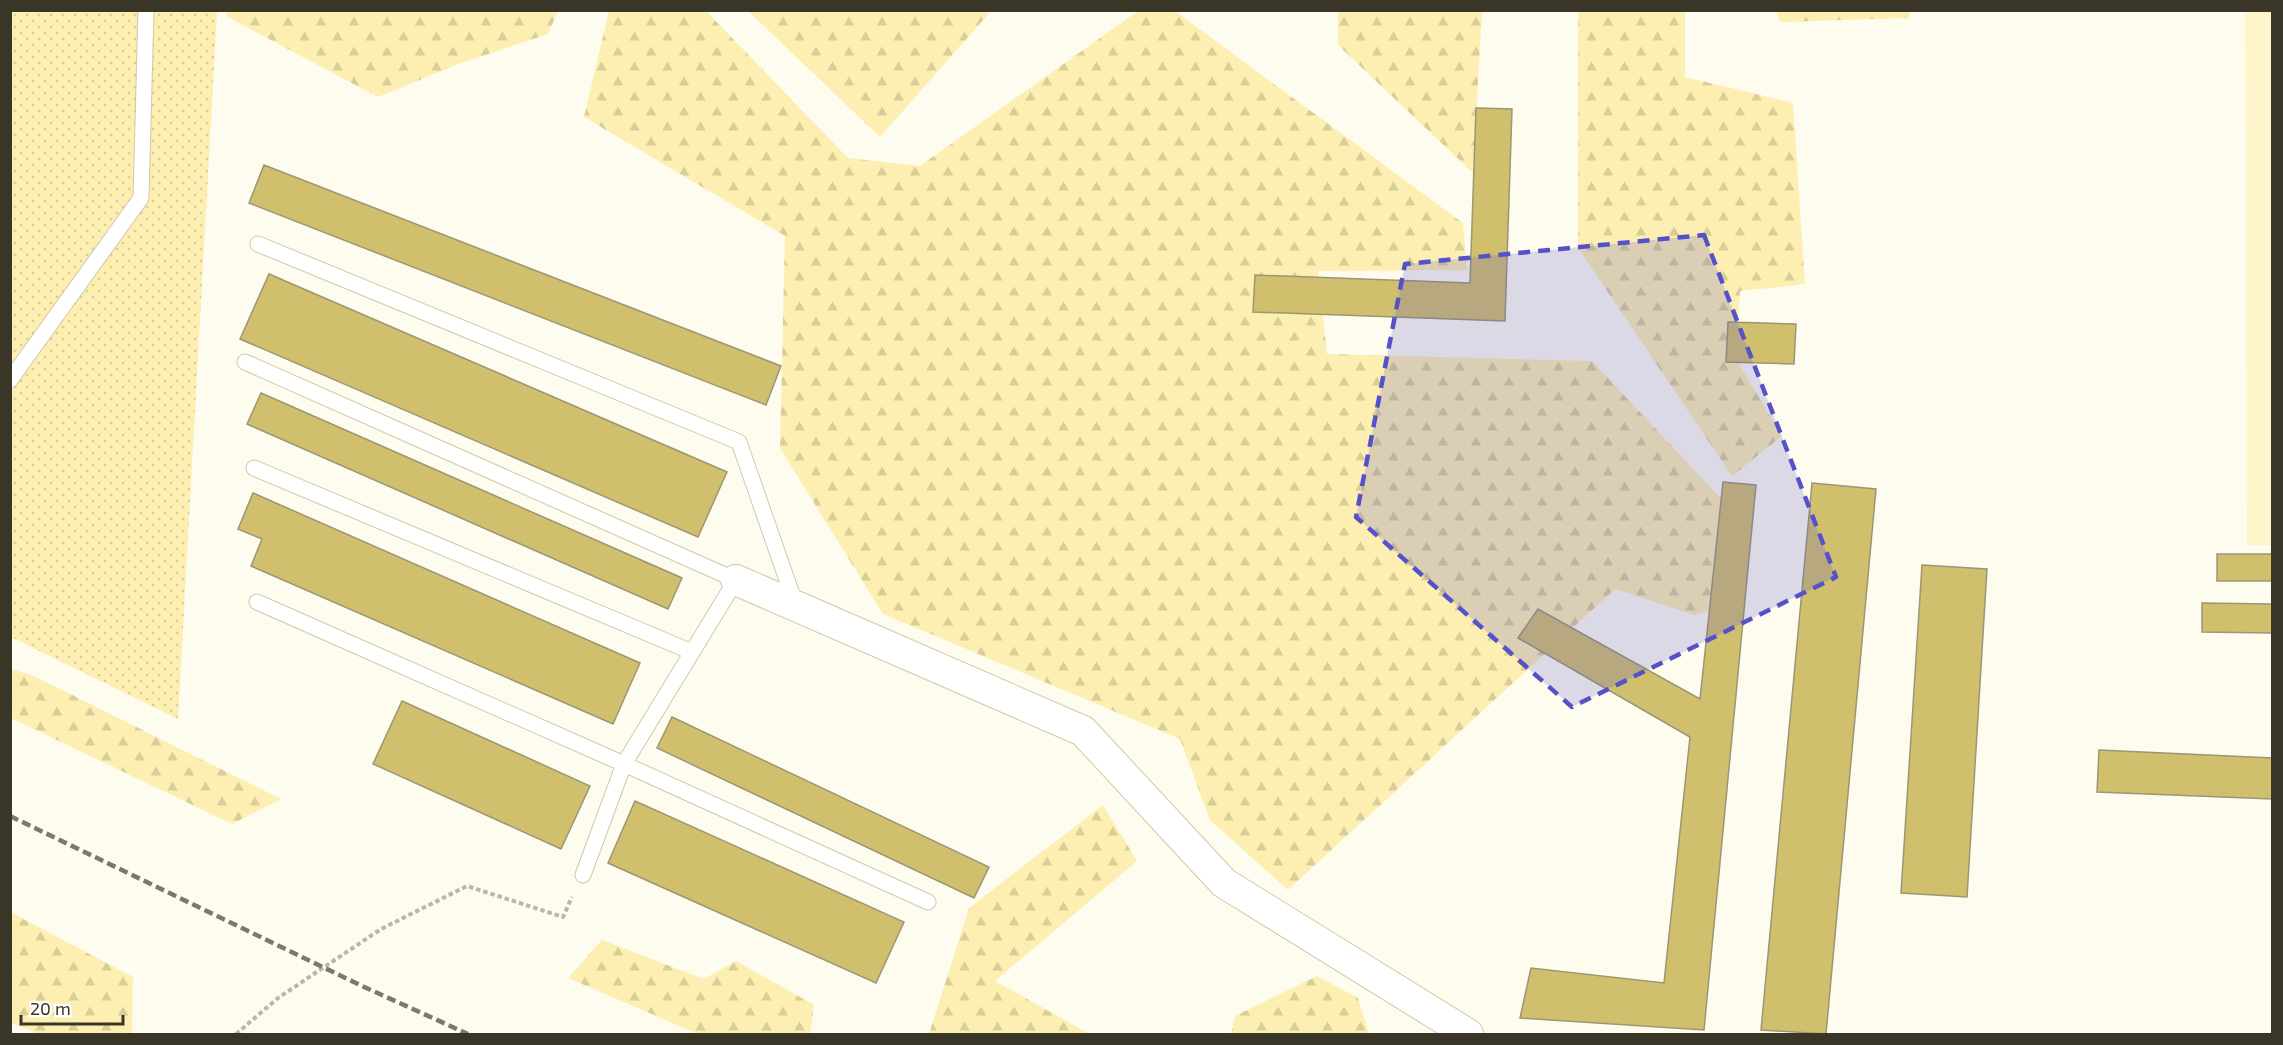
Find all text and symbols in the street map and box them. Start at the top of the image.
scale bar [21,988,123,1026]
text: 20 m [30,997,71,1019]

